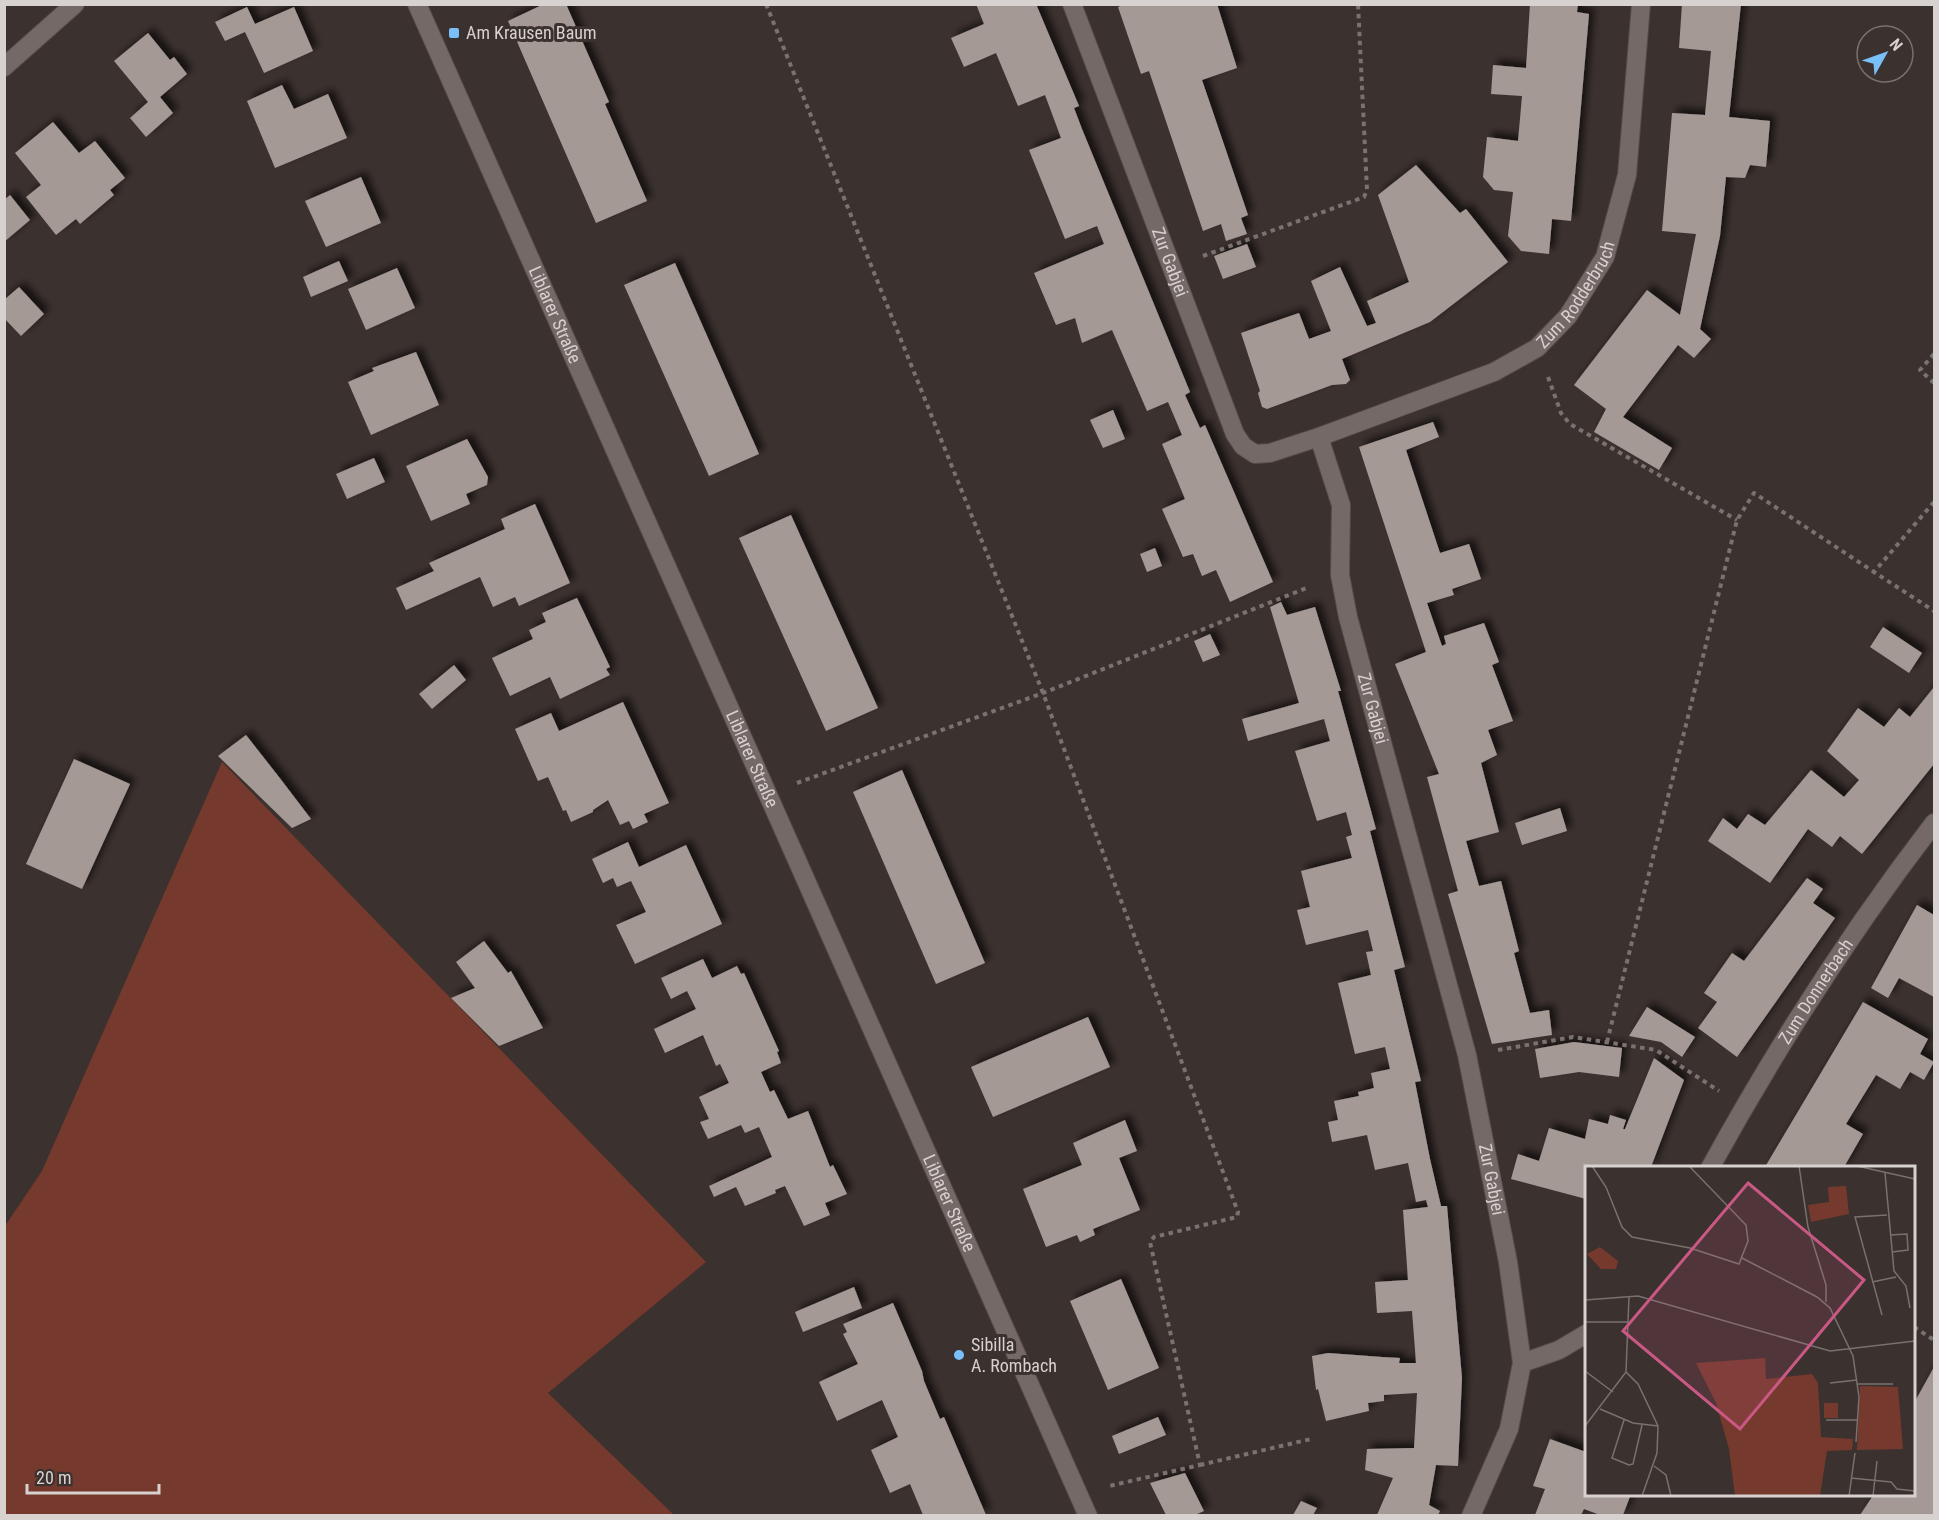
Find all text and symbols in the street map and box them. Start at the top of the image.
place label: Am Krausen Baum [466,22,597,43]
north arrow [1855,24,1915,84]
marker: Am Krausen Baum [447,26,461,40]
text: N [1886,35,1907,55]
street label: Zur Gabjei [1148,224,1193,299]
street label: Zum Rodderbruch [1532,239,1619,352]
street label: Liblarer Straße [525,263,586,366]
street label: Zur Gabjei [1354,671,1393,746]
street label: Liblarer Straße [722,707,783,811]
street label: Zum Donnerbach [1774,935,1857,1048]
street label: Zur Gabjei [1475,1142,1509,1217]
street label: Liblarer Straße [919,1151,980,1255]
inset map [1585,1166,1915,1496]
place label: Sibilla A. Rombach [971,1334,1057,1376]
marker: Sibilla A. Rombach [952,1348,966,1362]
scale bar [27,1457,159,1495]
text: 20 m [36,1467,71,1488]

